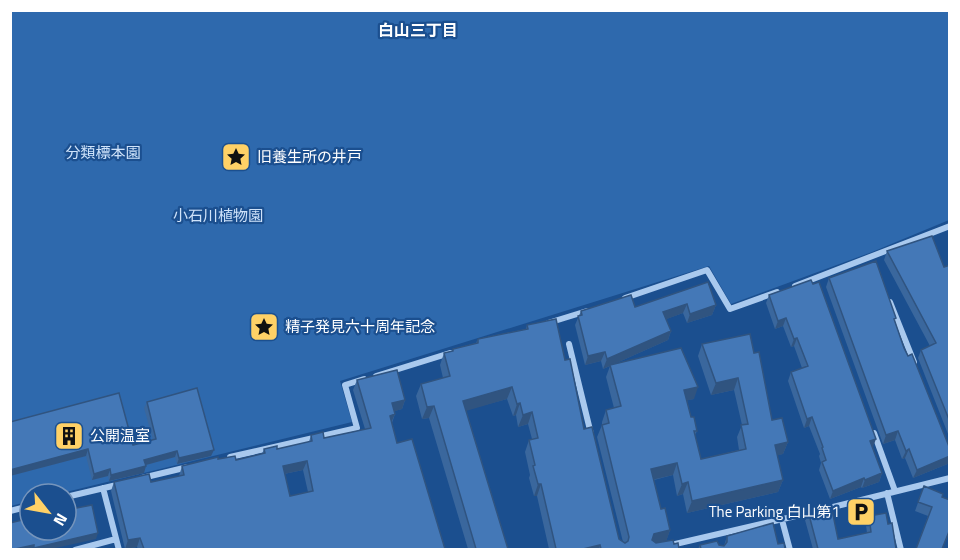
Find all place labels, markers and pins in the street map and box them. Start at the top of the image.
place icon: 旧養生所の井戸 [220,141,252,173]
place label: 旧養生所の井戸 [257,145,362,168]
place icon: 精子発見六十周年記念 [248,311,280,343]
place label: 精子発見六十周年記念 [285,315,435,338]
building icon: 公開温室 [53,420,85,452]
place label: 公開温室 [90,424,150,447]
parking icon: The Parking 白山第1 [845,496,877,528]
place label: The Parking 白山第1 [709,500,840,523]

